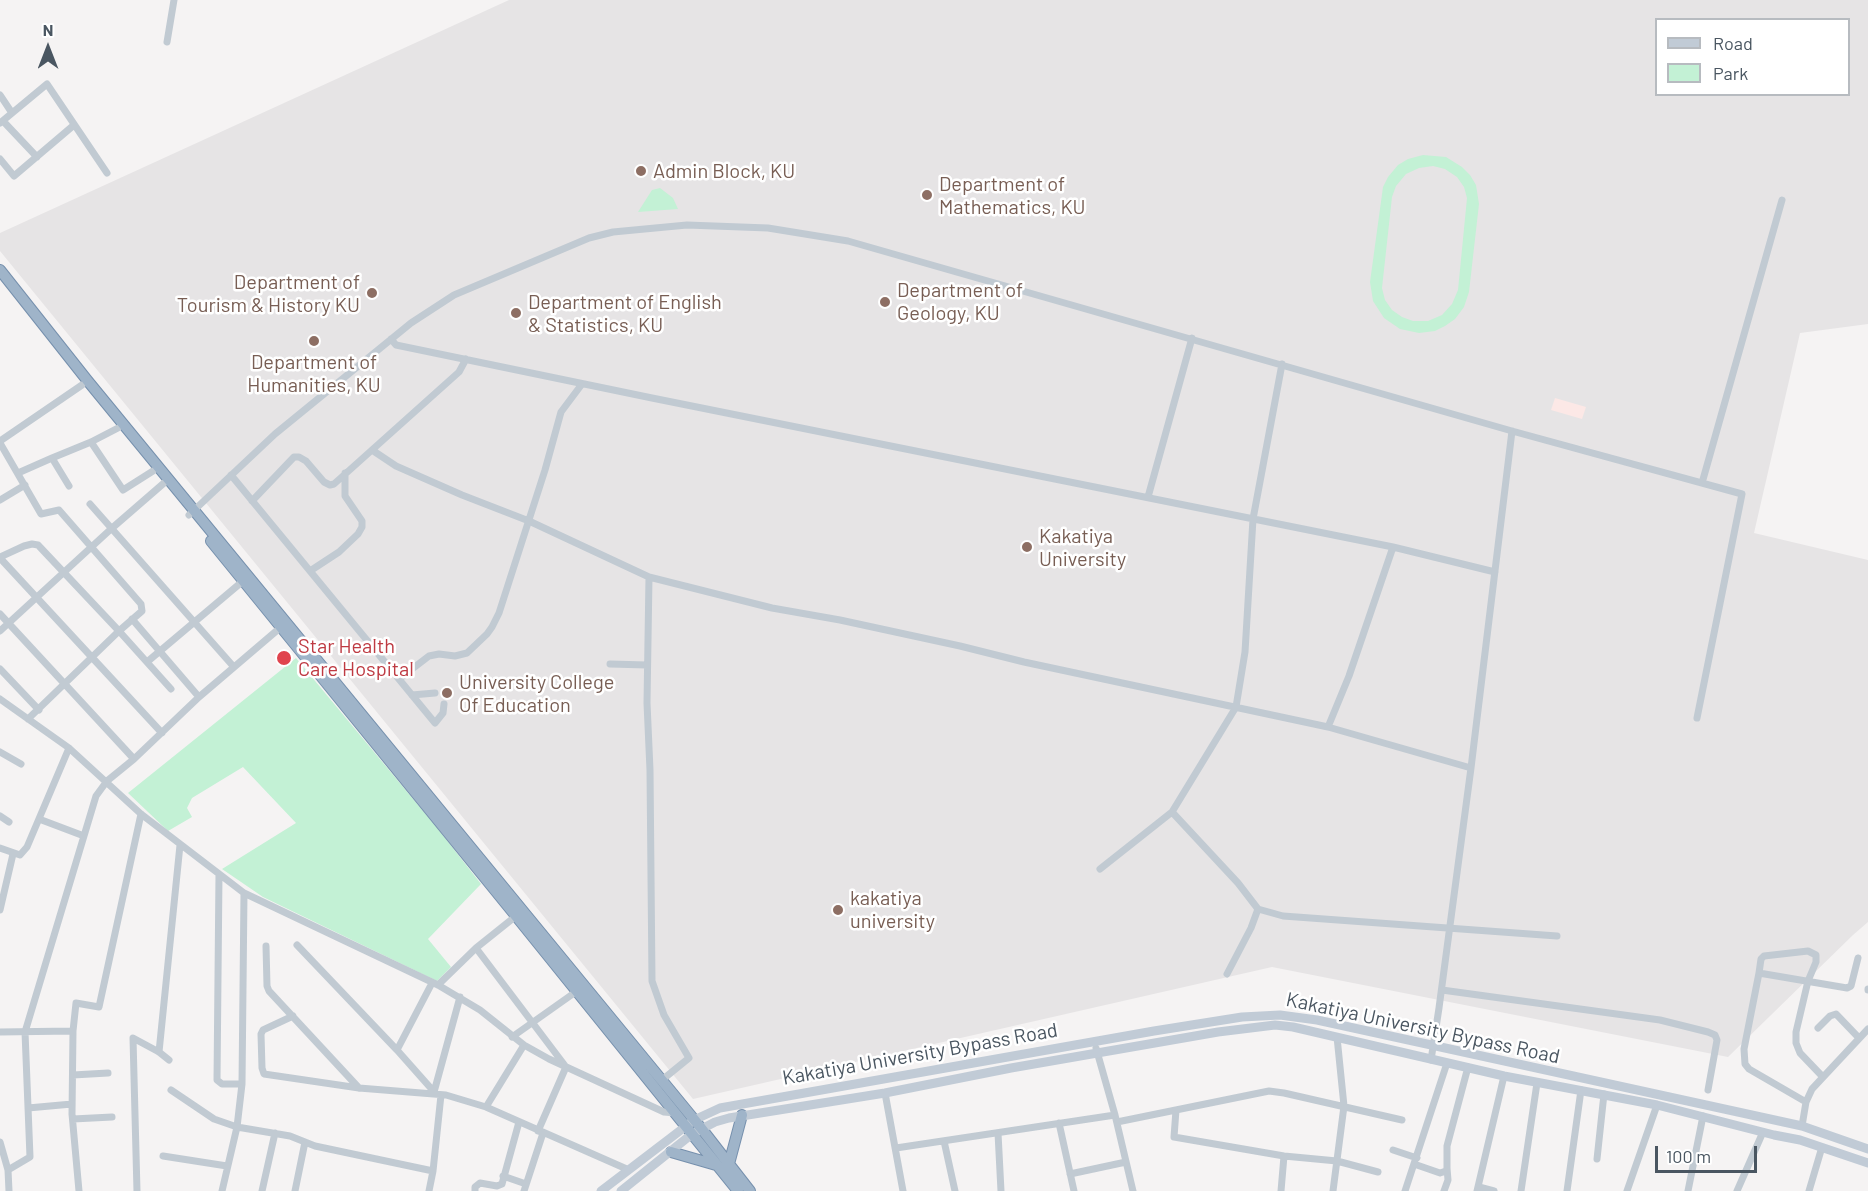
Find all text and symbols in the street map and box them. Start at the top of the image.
north arrow [18,18,78,78]
legend [1655,18,1850,96]
text: N [43,20,53,39]
text: Road [1713,32,1753,54]
text: Park [1713,62,1748,84]
place label: Admin Block, KU [653,159,795,183]
marker: Admin Block, KU [634,164,648,178]
place label: Department of Mathematics, KU [939,172,1086,219]
marker: Department of Mathematics, KU [920,188,934,202]
place label: Department of Tourism & History KU [177,270,360,317]
place label: Department of Geology, KU [897,278,1023,325]
marker: Department of Tourism & History KU [365,286,379,300]
place label: Department of English & Statistics, KU [528,290,722,337]
marker: Department of Geology, KU [878,295,892,309]
marker: Department of English & Statistics, KU [509,306,523,320]
marker: Department of Humanities, KU [307,334,321,348]
place label: Department of Humanities, KU [247,350,381,397]
place label: Kakatiya University [1039,524,1126,571]
marker: Kakatiya University [1020,540,1034,554]
place label: Star Health Care Hospital [298,634,414,681]
marker: Star Health Care Hospital [275,649,293,667]
place label: University College Of Education [459,670,614,717]
marker: University College Of Education [440,686,454,700]
place label: kakatiya university [850,886,935,933]
marker: kakatiya university [831,903,845,917]
street label: Kakatiya University Bypass Road [1284,987,1562,1069]
street label: Kakatiya University Bypass Road [780,1018,1060,1090]
scale bar [1658,1134,1760,1172]
text: 100 m [1666,1145,1711,1167]

